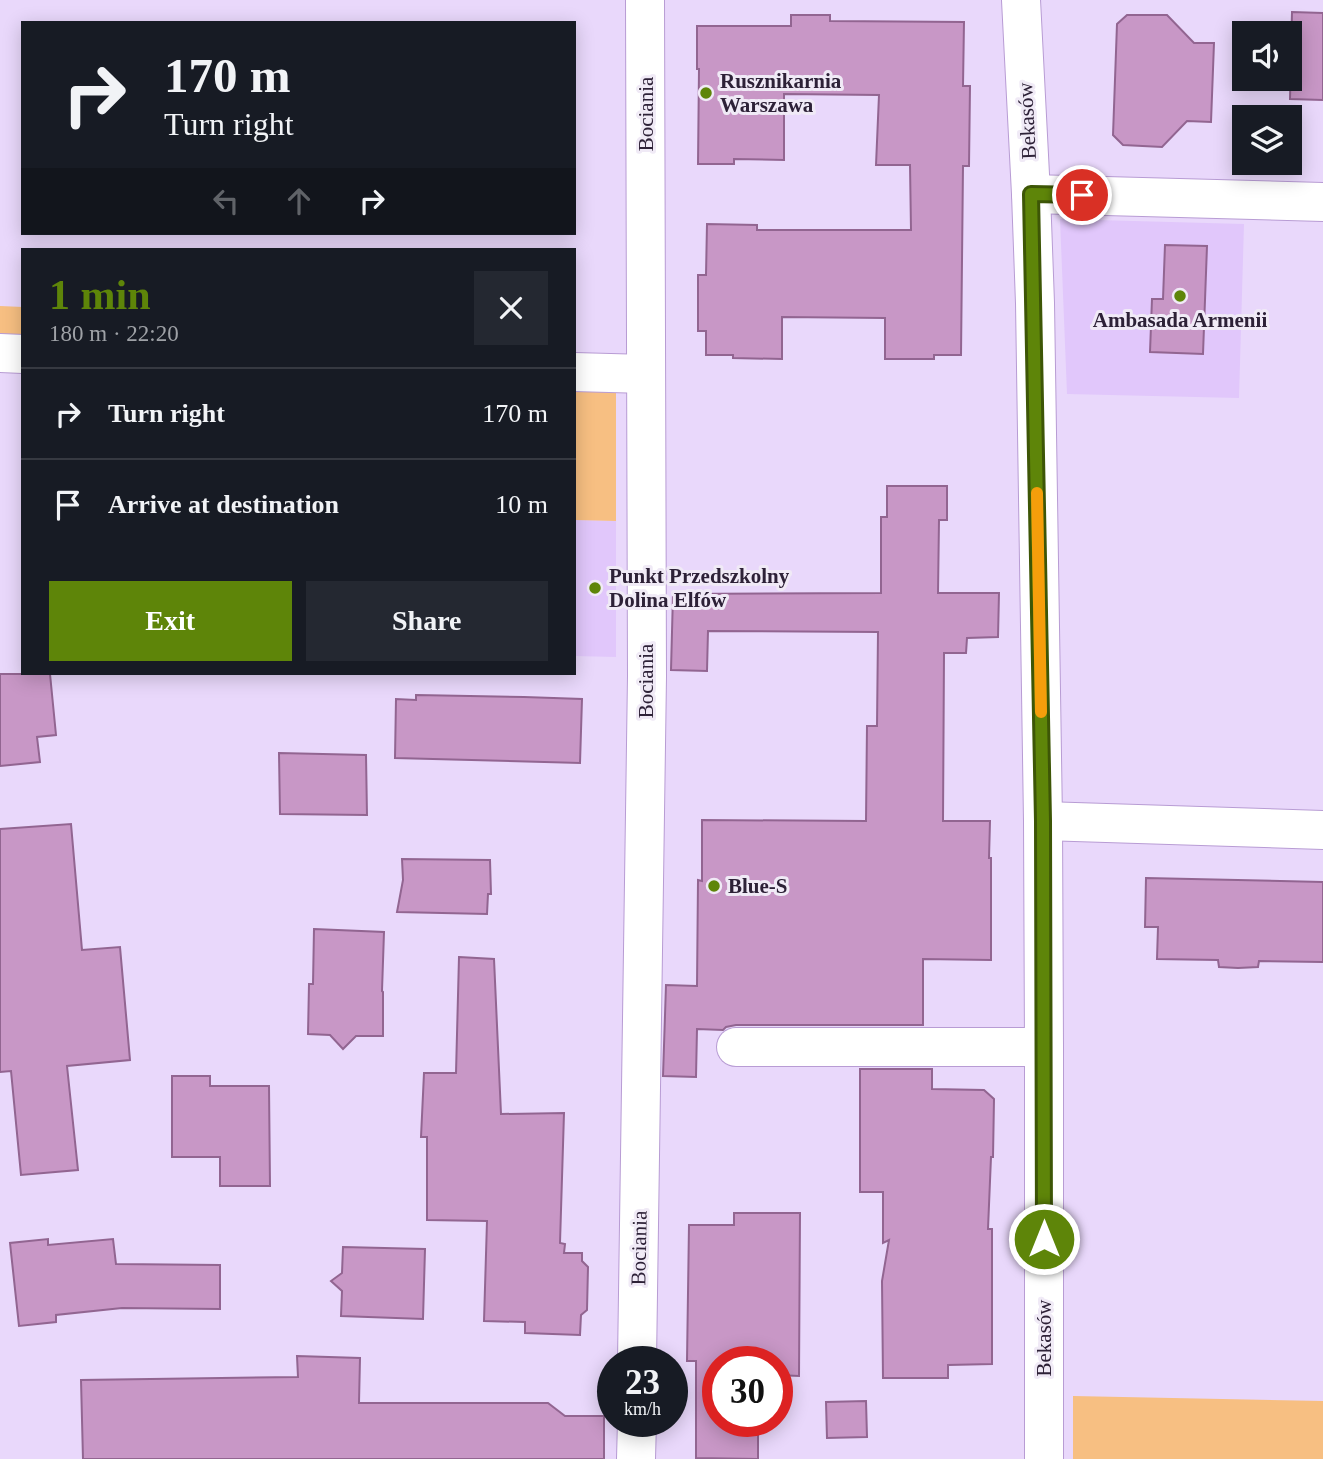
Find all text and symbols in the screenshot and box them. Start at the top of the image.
map controls [1232,21,1302,175]
button: sound [1232,21,1302,91]
text: 170 m [164,48,291,103]
icon: right [49,49,140,140]
place label: Rusznikarnia Warszawa [720,69,842,117]
street label: Bociania [634,76,658,151]
street label: Bekasów [1013,81,1041,160]
marker: Rusznikarnia Warszawa [698,85,714,101]
button: layers [1232,105,1302,175]
text: Turn right [164,106,294,142]
pin [1052,165,1112,225]
icon: arrive [1063,176,1101,214]
icon: left [207,182,245,220]
icon: ahead [280,182,318,220]
icon: right [353,182,391,220]
button: close [474,271,548,345]
text: 1 min [49,272,151,318]
marker: Ambasada Armenii [1172,288,1188,304]
place label: Ambasada Armenii [1093,308,1267,332]
text: 180 m · 22:20 [49,321,179,346]
icon: right [49,395,87,433]
text: Turn right [108,399,225,428]
text: 170 m [482,399,548,428]
icon: arrive [49,486,87,524]
text: Arrive at destination [108,490,339,519]
text: 10 m [495,490,548,519]
place label: Punkt Przedszkolny Dolina Elfów [609,564,790,612]
marker: Punkt Przedszkolny Dolina Elfów [587,580,603,596]
button: Exit [49,581,292,661]
button: Share [306,581,548,661]
street label: Bociania [634,643,658,718]
place label: Blue-S [728,874,788,898]
marker: Blue-S [706,878,722,894]
position arrow [1007,1202,1081,1276]
street label: Bociania [626,1210,652,1286]
street label: Bekasów [1032,1299,1056,1377]
speed limit sign: 30 [702,1346,793,1437]
text: 23 [625,1363,660,1402]
text: km/h [624,1399,661,1419]

